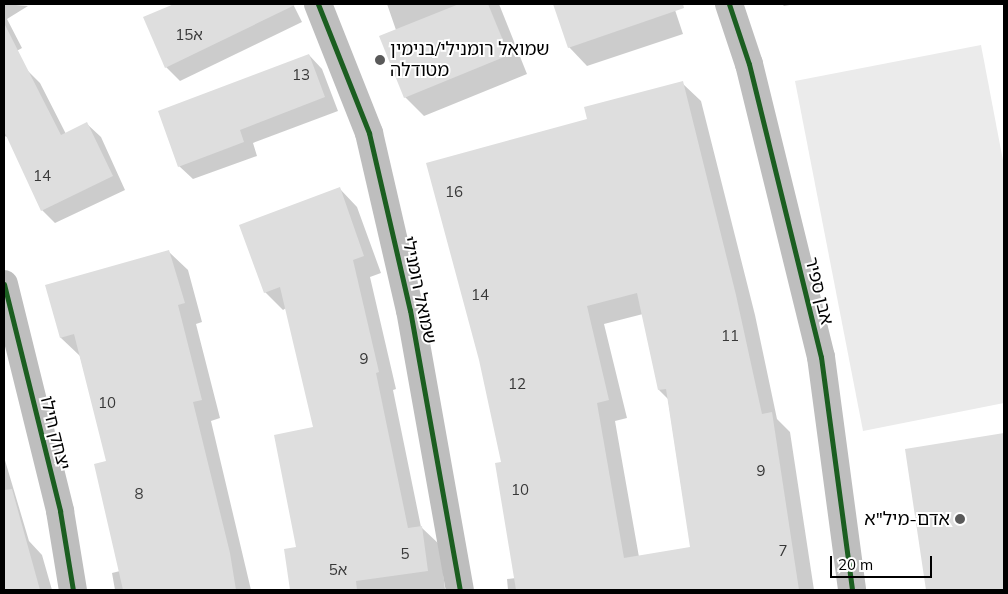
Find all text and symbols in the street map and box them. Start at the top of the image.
house number: 15א [175,26,203,44]
place label: שמואל רומנילי/בנימין מטודלה [390,39,549,82]
marker: שמואל רומנילי/בנימין מטודלה [374,54,386,66]
house number: 13 [292,66,310,84]
house number: 14 [33,167,51,185]
house number: 16 [445,183,463,201]
street label: שמואל רומנילי [397,234,441,346]
street label: אבן ספיר [800,255,838,327]
house number: 14 [471,286,489,304]
house number: 11 [721,327,739,345]
house number: 9 [360,350,368,368]
house number: 12 [508,375,526,393]
street label: יצחק חילו [35,394,75,472]
house number: 10 [98,394,116,412]
house number: 9 [757,462,765,480]
house number: 10 [511,481,529,499]
house number: 8 [135,485,143,503]
place label: אדם-מיל"א [864,508,950,530]
marker: אדם-מיל"א [954,513,966,525]
house number: 7 [779,542,787,560]
house number: 5 [401,545,409,563]
scale bar [833,546,936,578]
text: 20 m [838,555,873,574]
house number: 5א [329,561,347,579]

